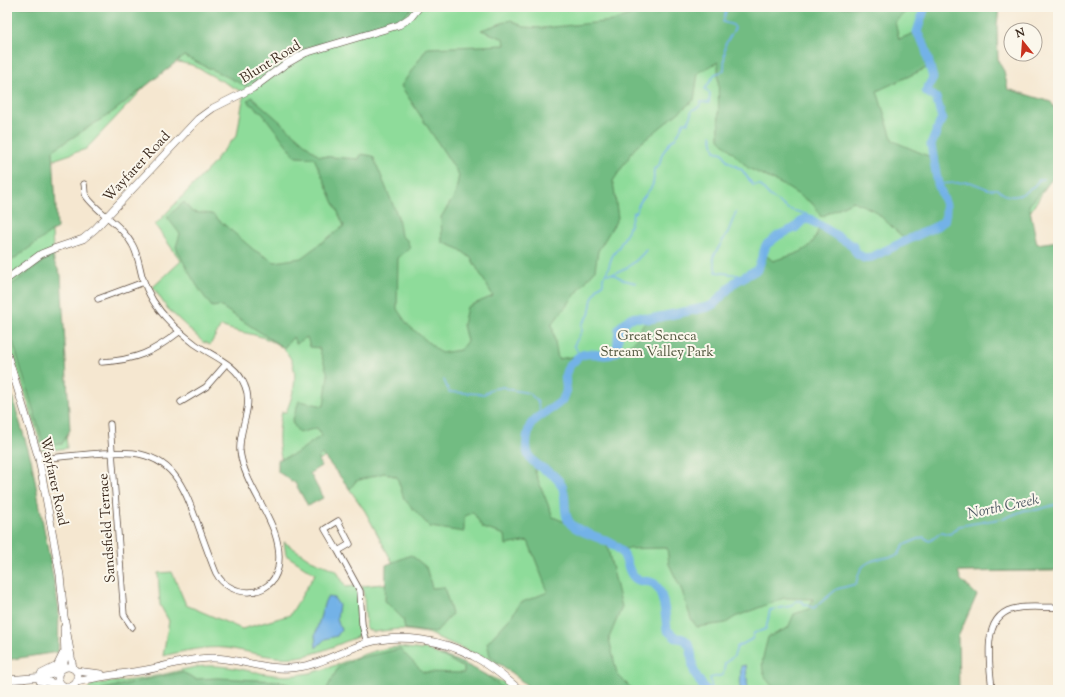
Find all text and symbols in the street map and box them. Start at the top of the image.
north arrow [1003,22,1043,62]
text: N [1013,24,1027,43]
street label: Blunt Road [237,36,305,89]
street label: Wayfarer Road [99,127,176,207]
park label: Great Seneca Stream Valley Park [600,327,714,363]
street label: Wayfarer Road [34,435,72,528]
street label: Sandsfield Terrace [94,472,122,583]
water label: North Creek [966,490,1041,525]

